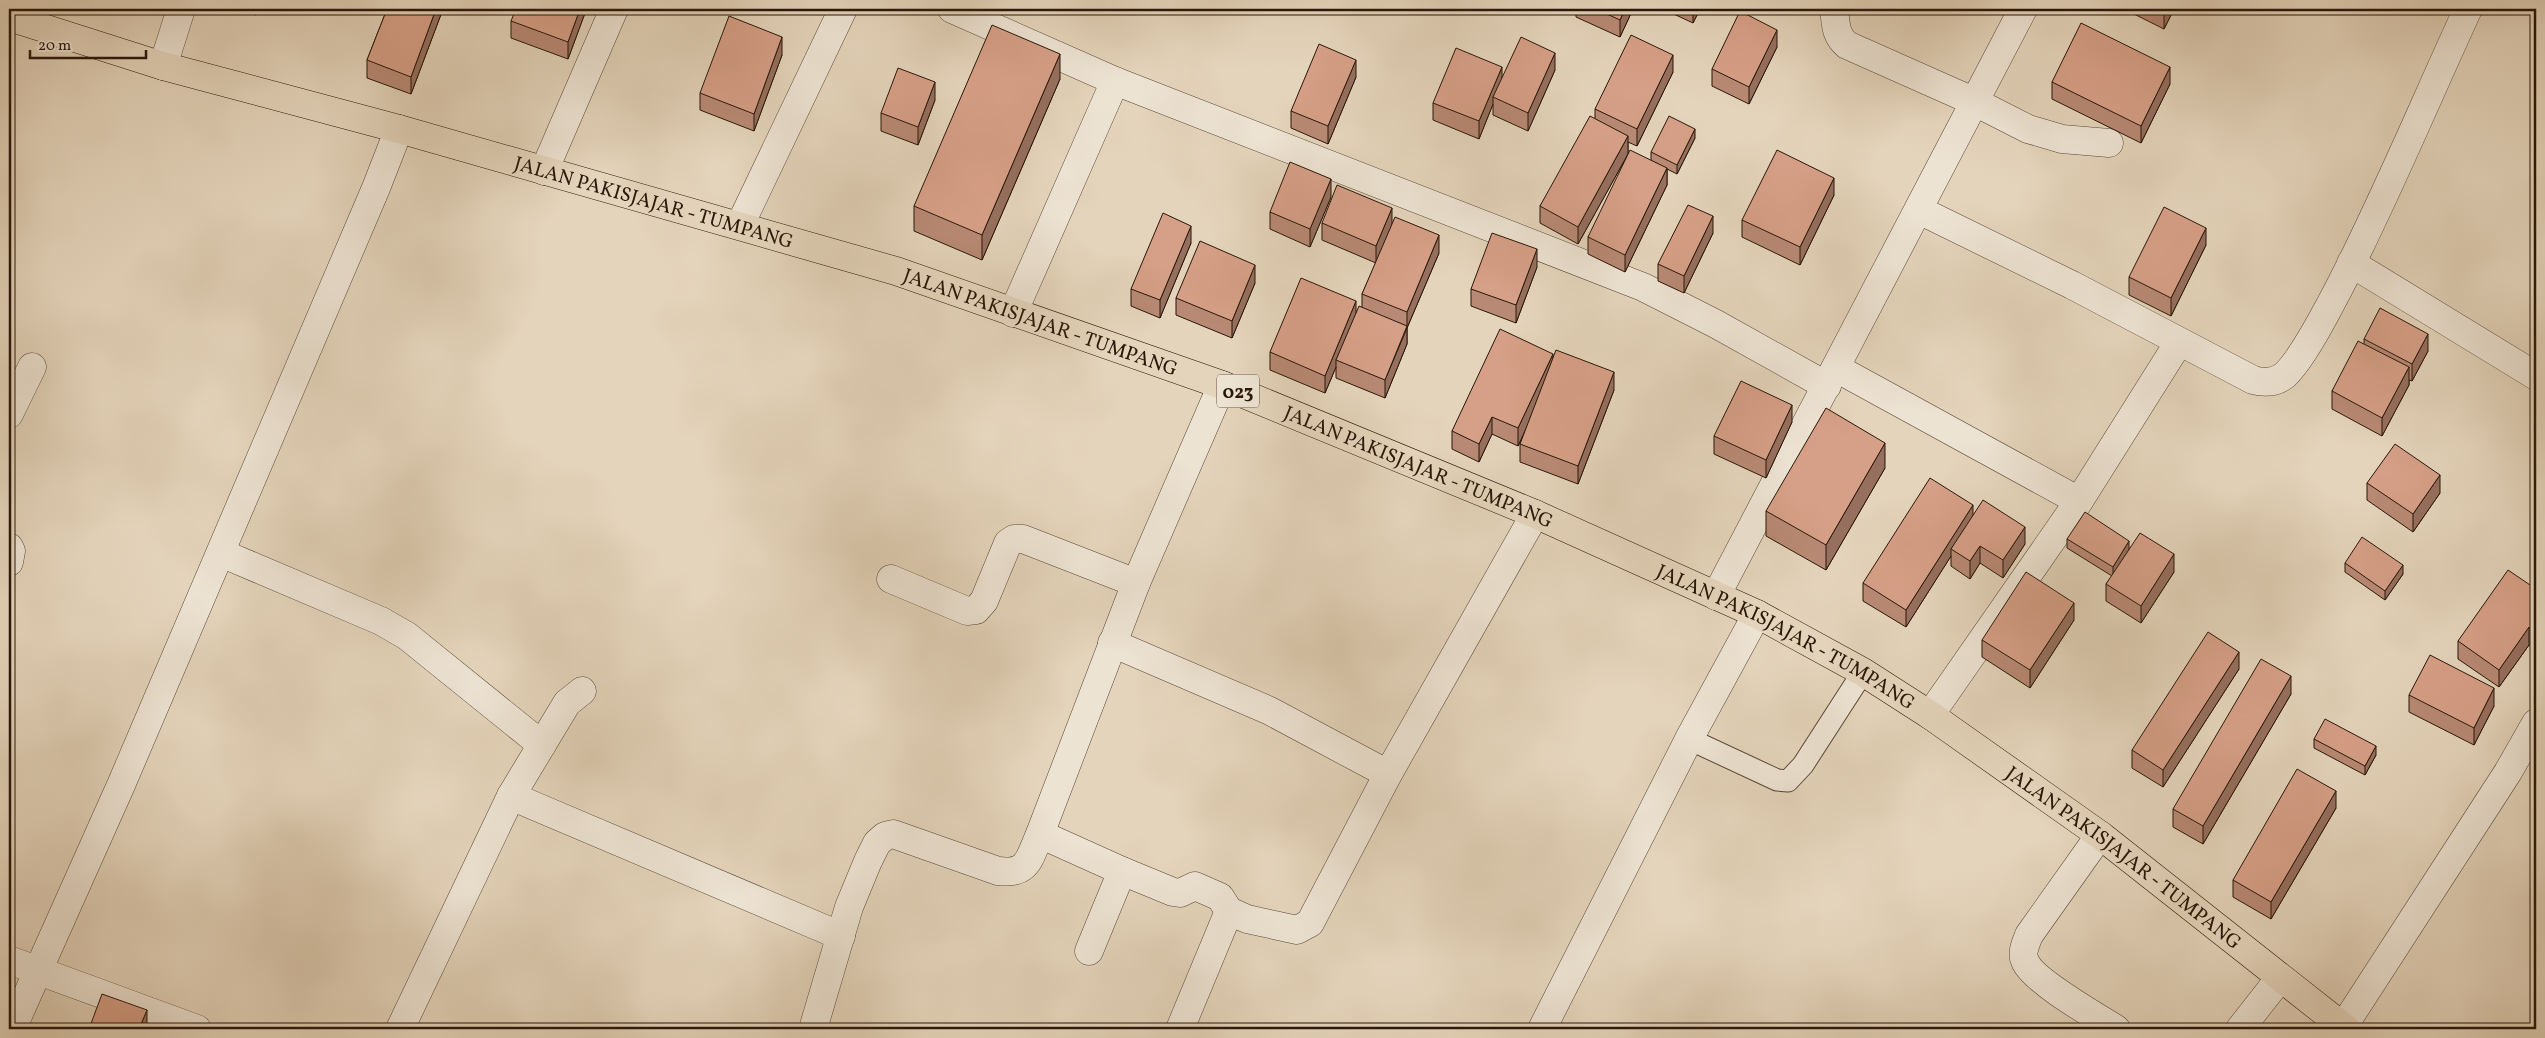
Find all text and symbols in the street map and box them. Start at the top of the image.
scale bar [30,28,146,60]
text: 20 m [38,36,71,57]
street label: JALAN PAKISJAJAR - TUMPANG [510,151,796,257]
street label: JALAN PAKISJAJAR - TUMPANG [899,263,1181,384]
road number: 023 [1217,374,1259,408]
street label: JALAN PAKISJAJAR - TUMPANG [1279,400,1557,536]
street label: JALAN PAKISJAJAR - TUMPANG [1651,558,1920,718]
street label: JALAN PAKISJAJAR - TUMPANG [1999,760,2246,957]

